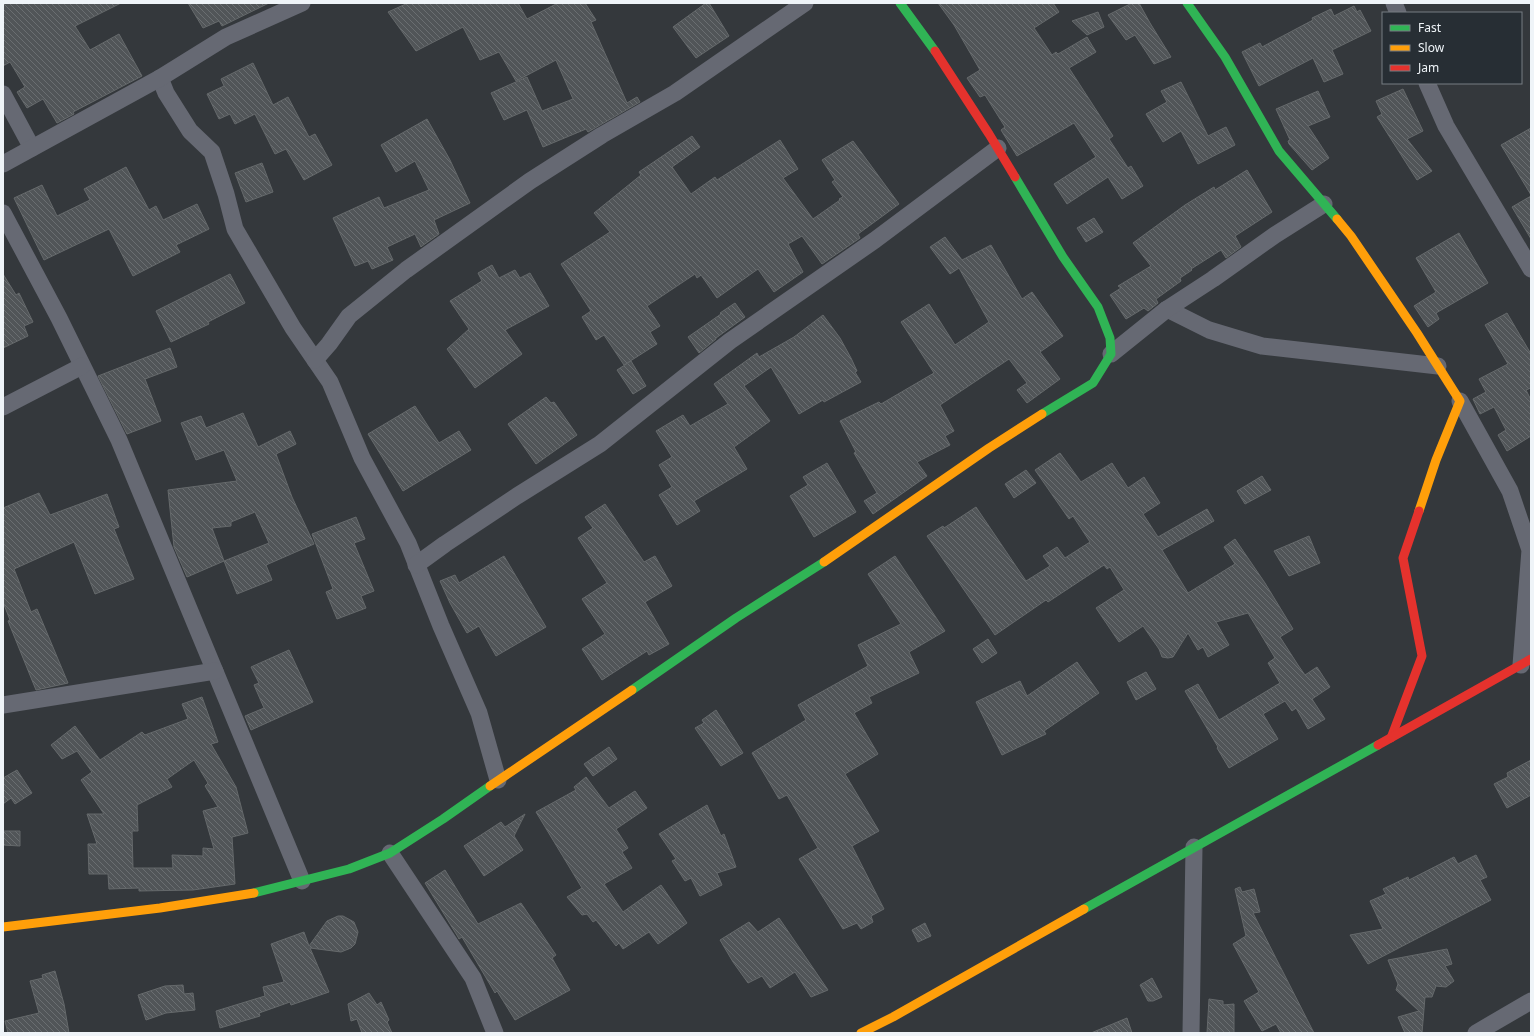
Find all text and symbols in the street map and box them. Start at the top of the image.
legend [1382,12,1522,84]
text: Fast [1418,19,1442,36]
text: Slow [1418,39,1445,56]
text: Jam [1417,59,1439,76]

